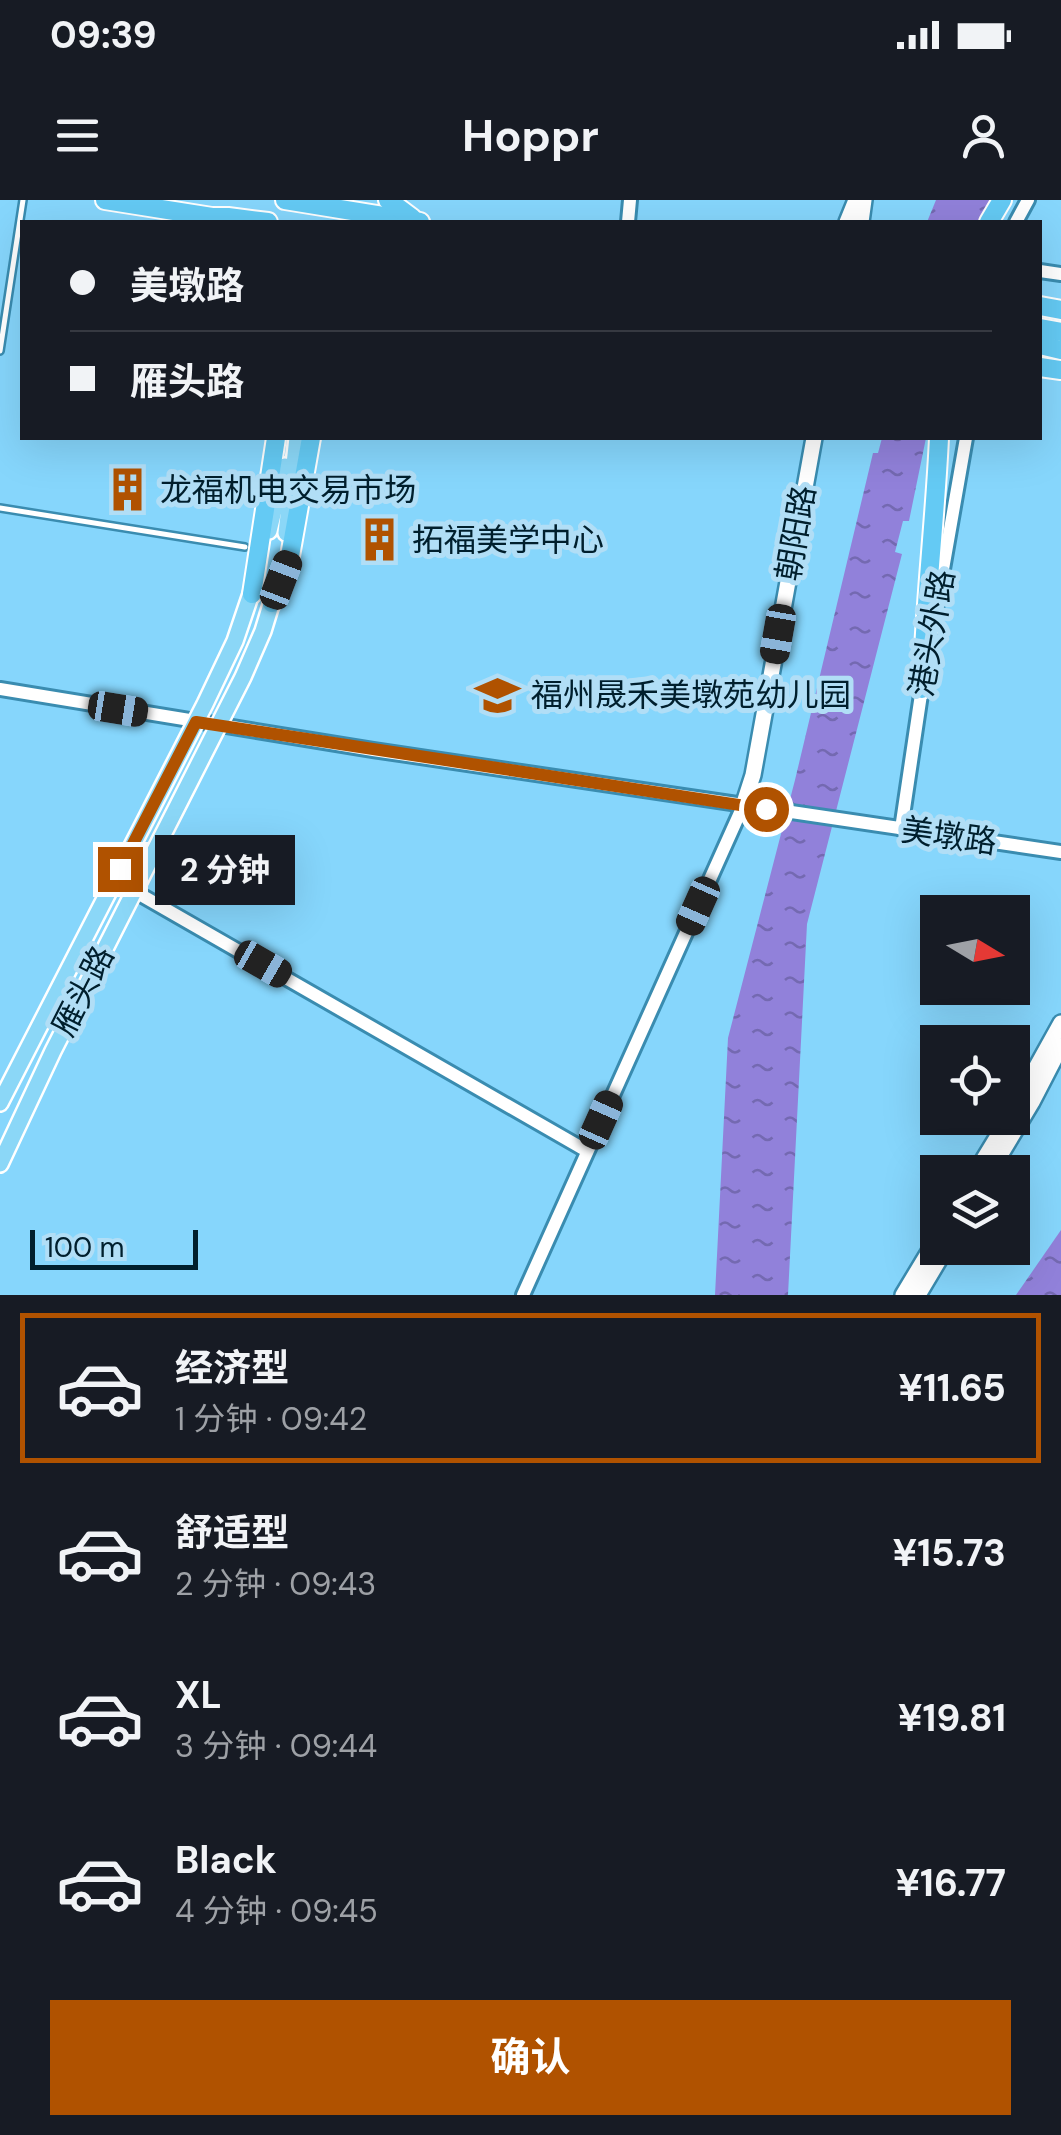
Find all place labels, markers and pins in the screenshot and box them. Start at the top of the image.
building icon: 龙福机电交易市场 [103,466,151,514]
place label: 龙福机电交易市场 [160,469,416,511]
building icon: 拓福美学中心 [355,516,403,564]
place label: 拓福美学中心 [412,519,604,561]
school or university icon: 福州晟禾美墩苑幼儿园 [474,671,522,719]
place label: 福州晟禾美墩苑幼儿园 [531,674,851,716]

